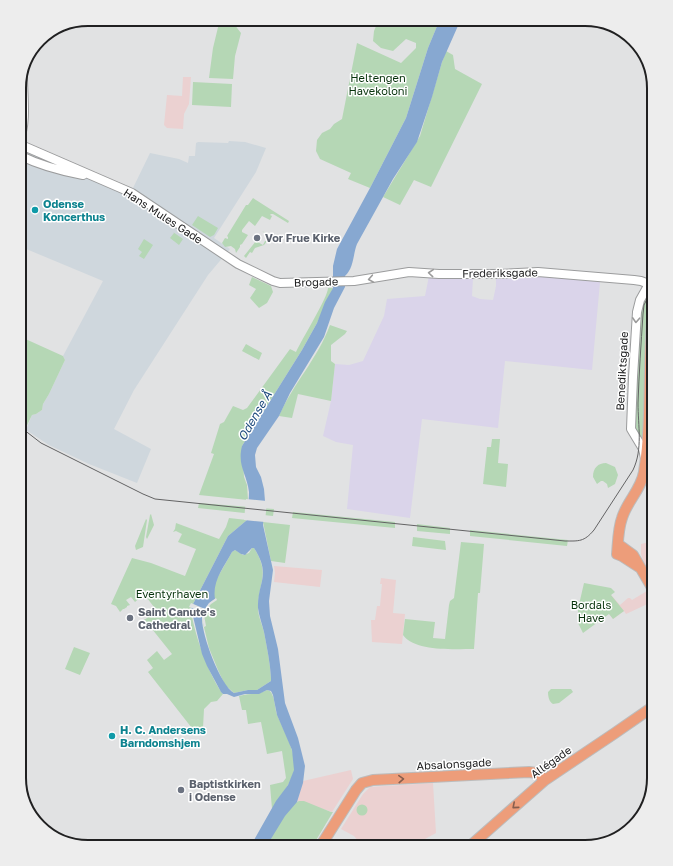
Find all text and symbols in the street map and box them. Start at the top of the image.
park label: Heltengen Havekoloni [349,71,408,97]
street label: Hans Mules Gade [121,185,205,246]
place label: Odense Koncerthus [43,197,105,223]
marker: Odense Koncerthus [30,205,40,215]
place label: Vor Frue Kirke [265,231,341,244]
marker: Vor Frue Kirke [252,233,262,243]
street label: Frederiksgade [462,265,538,280]
one-way arrow [428,269,434,278]
street label: Brogade [294,274,338,289]
one-way arrow [368,274,374,282]
one-way arrow [632,317,641,323]
street label: Benediktsgade [613,331,630,411]
water label: Odense Å [234,387,275,443]
park label: Eventyrhaven [136,587,208,600]
park label: Bordals Have [571,598,611,624]
place label: Saint Canute's Cathedral [138,605,216,631]
marker: Saint Canute's Cathedral [125,613,135,623]
place label: H. C. Andersens Barndomshjem [120,723,206,749]
marker: H. C. Andersens Barndomshjem [107,731,117,741]
street label: Allégade [528,743,574,780]
street label: Absalonsgade [416,755,492,772]
one-way arrow [398,775,404,783]
place label: Baptistkirken i Odense [189,777,261,803]
marker: Baptistkirken i Odense [176,785,186,795]
one-way arrow [513,801,520,808]

